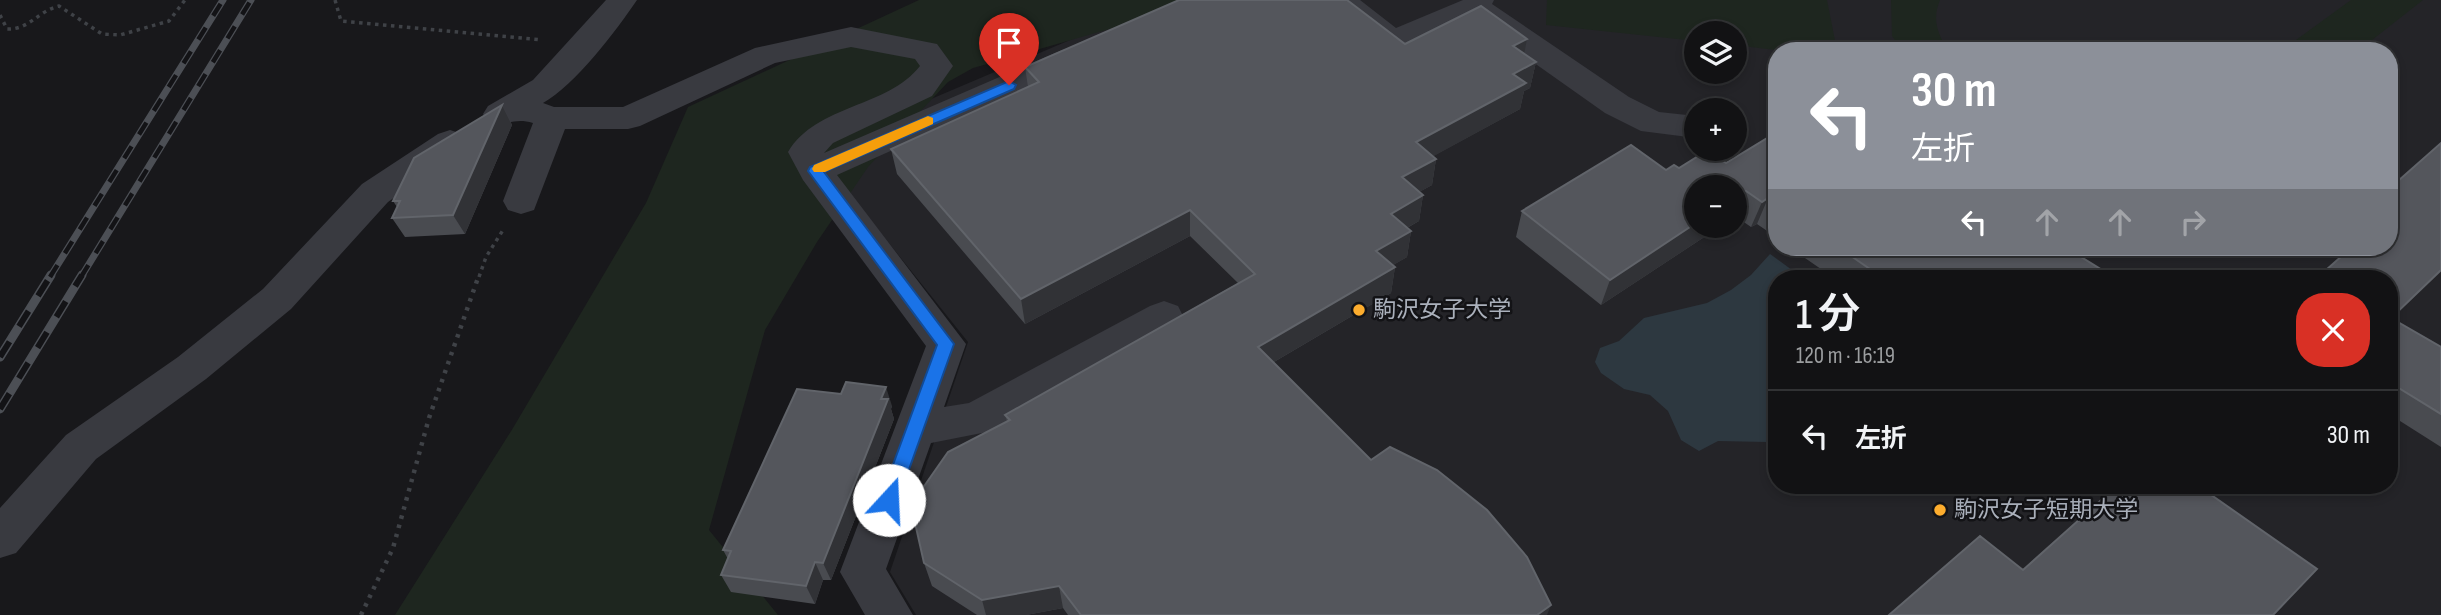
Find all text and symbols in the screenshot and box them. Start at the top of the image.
pin [979,13,1039,85]
map controls [1684,21,1747,238]
button: layers [1684,21,1747,84]
icon: arrive [990,24,1028,62]
text: 30 m [1911,62,1996,121]
icon: left [1796,70,1887,161]
button: + [1684,98,1747,161]
text: 左折 [1911,130,1975,169]
button: − [1684,175,1747,238]
icon: left [1955,203,1993,241]
icon: ahead [2028,203,2066,241]
icon: ahead [2101,203,2139,241]
icon: right [2174,203,2212,241]
text: 1 分 [1796,290,1860,341]
button: close [2296,293,2370,367]
place label: 駒沢女子大学 [1373,296,1511,324]
marker: 駒沢女子大学 [1351,302,1367,318]
text: 120 m · 16:19 [1796,342,1895,370]
icon: left [1796,417,1834,455]
text: 30 m [2327,420,2370,451]
text: 左折 [1855,424,1907,455]
position arrow [852,463,926,537]
place label: 駒沢女子短期大学 [1954,496,2138,524]
marker: 駒沢女子短期大学 [1932,502,1948,518]

